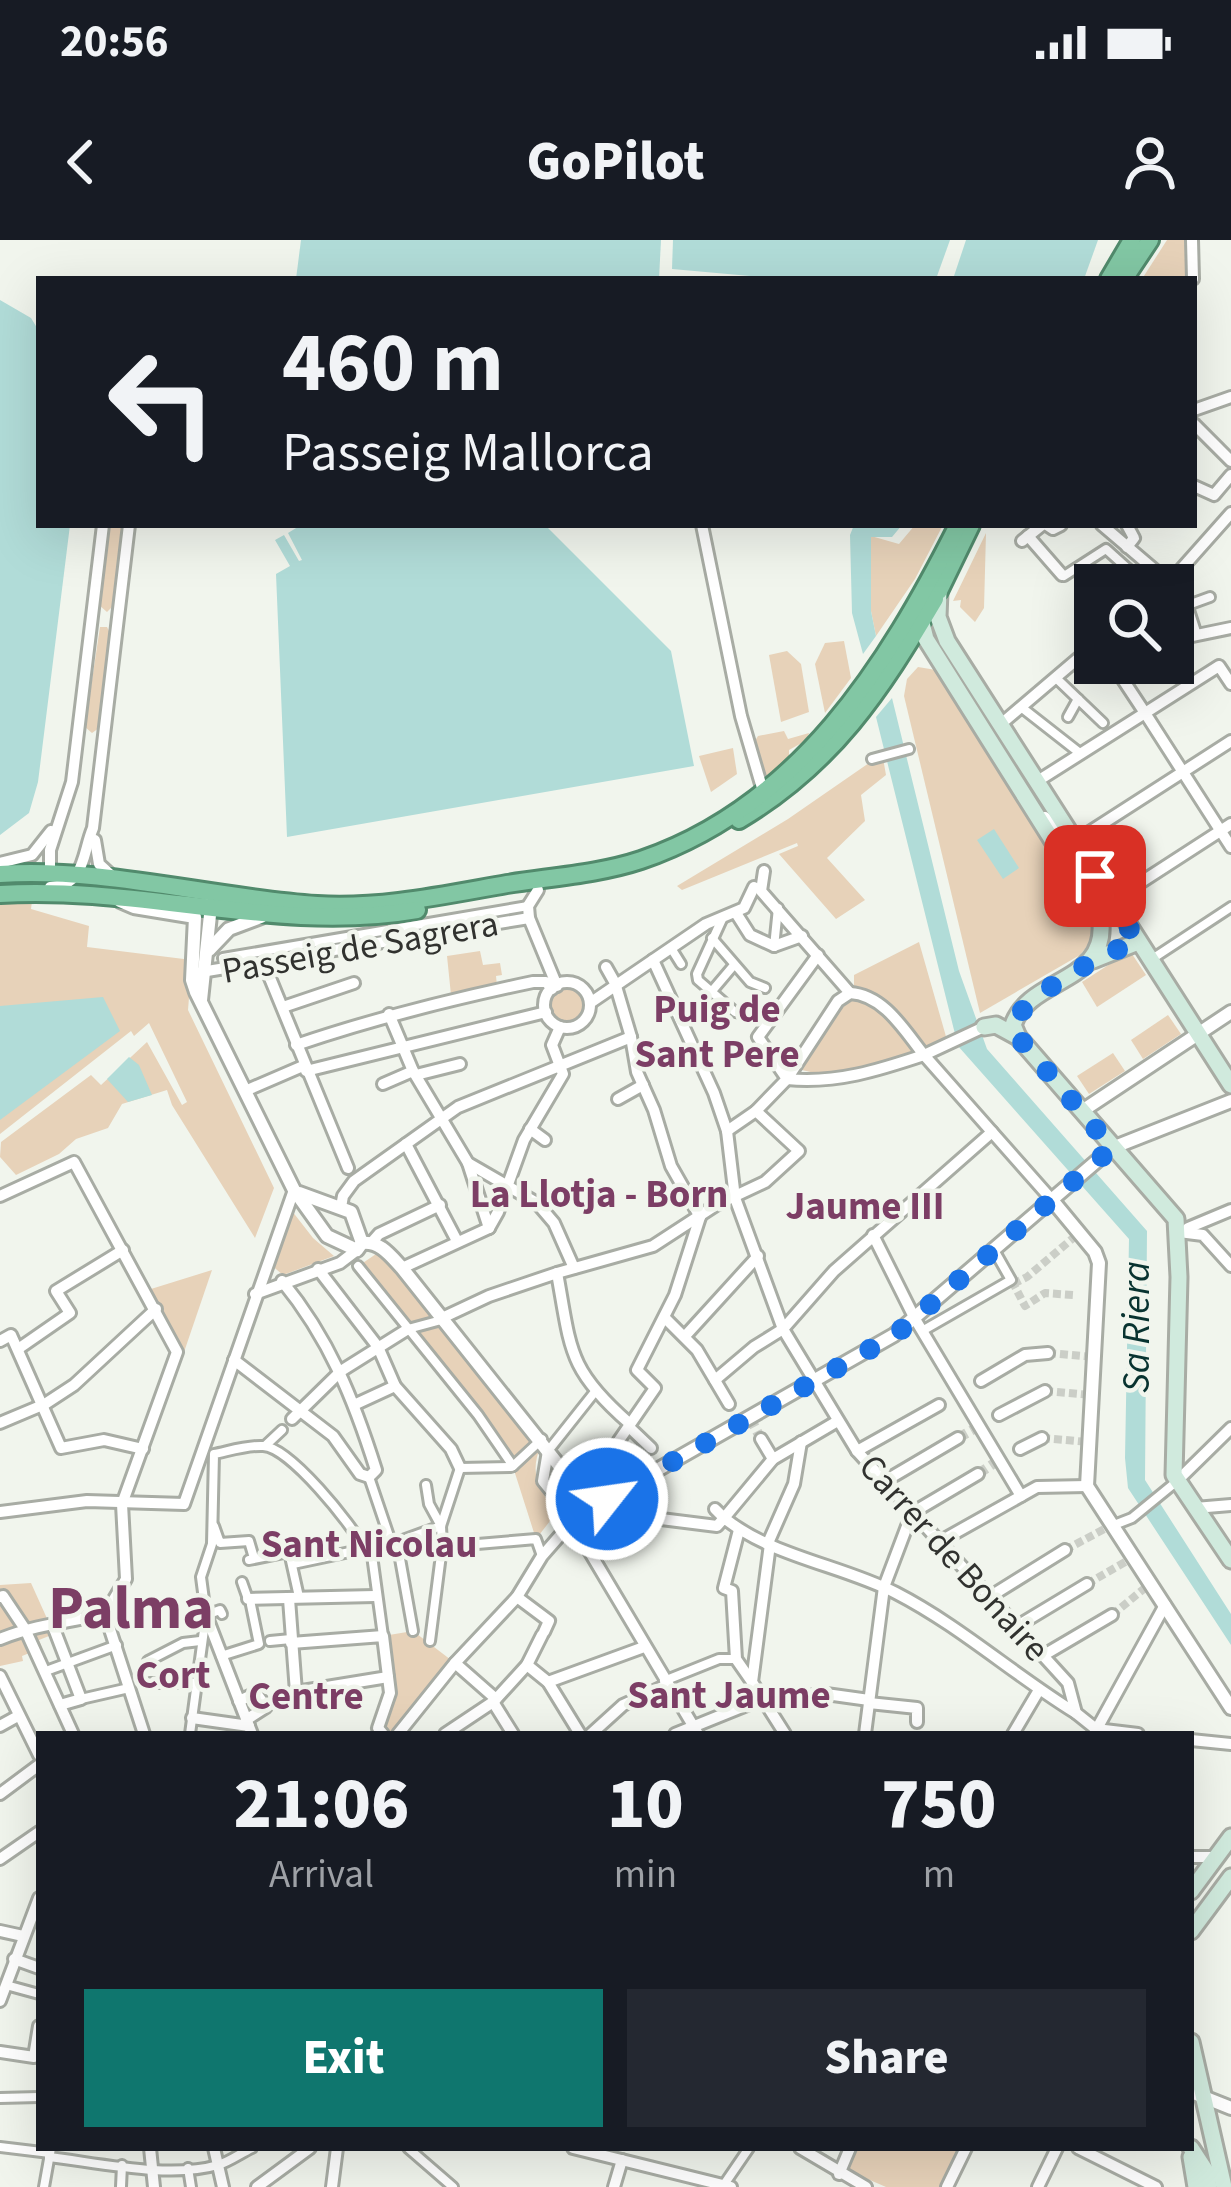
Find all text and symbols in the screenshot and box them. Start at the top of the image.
text: 20:56 [60,10,169,74]
text: GoPilot [526,124,705,201]
icon: back [48,129,114,195]
icon: person [1117,129,1183,195]
text: 460 m [282,304,504,424]
icon: left [84,324,240,480]
text: Passeig Mallorca [282,415,654,492]
map controls [1074,564,1194,684]
button: search [1074,564,1194,684]
pin [1044,825,1146,927]
icon: arrive [1062,843,1128,909]
street label: Passeig de Sagrera [218,898,502,997]
district label: Puig de Sant Pere [634,982,800,1083]
district label: La Llotja - Born [470,1167,728,1223]
district label: Jaume III [785,1179,945,1235]
water label: Sa Riera [1109,1261,1165,1393]
position arrow [544,1436,670,1562]
street label: Carrer de Bonaire [847,1443,1061,1673]
district label: Sant Nicolau [261,1517,477,1573]
district label: Palma [48,1567,214,1652]
district label: Cort [136,1648,210,1704]
district label: Sant Jaume [627,1668,831,1724]
district label: Centre [248,1669,364,1725]
text: 21:06 [233,1753,410,1856]
text: 10 [607,1753,684,1856]
text: 750 [881,1753,997,1856]
text: Arrival [269,1847,374,1903]
text: min [614,1847,677,1903]
text: m [923,1847,955,1903]
button: Exit [84,1989,603,2127]
button: Share [627,1989,1146,2127]

